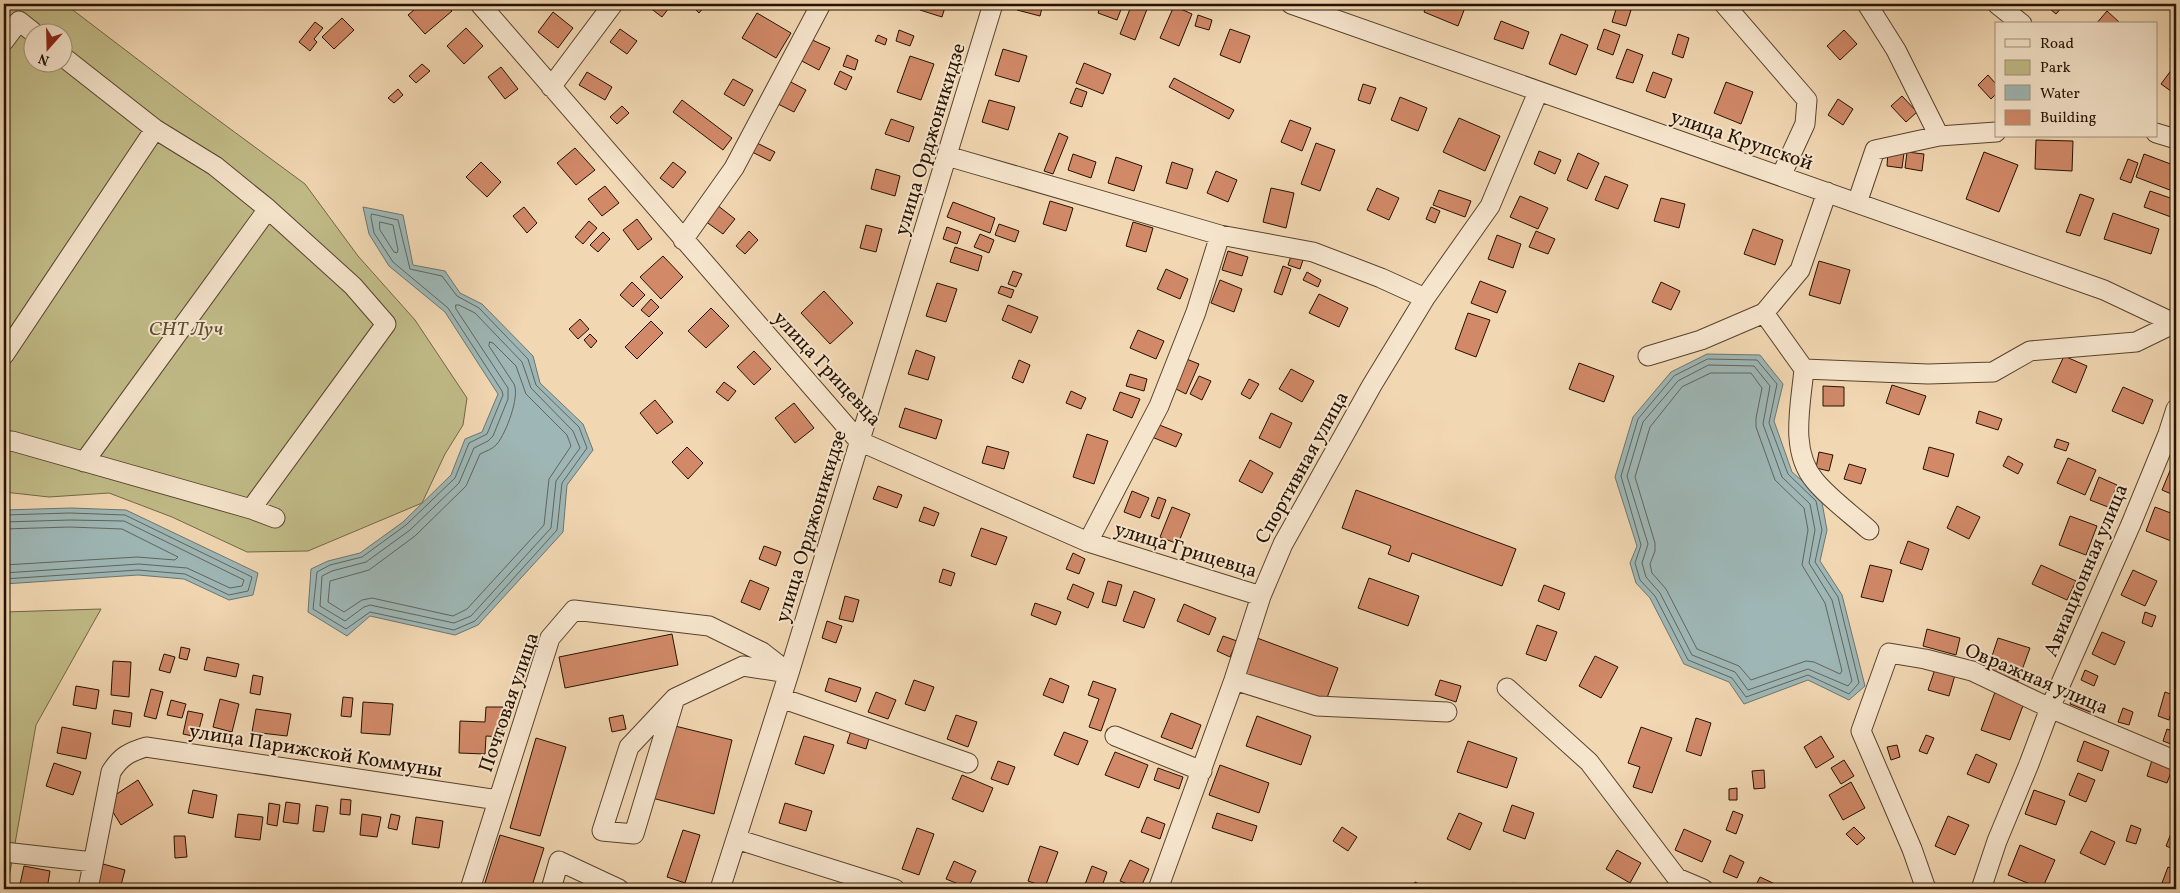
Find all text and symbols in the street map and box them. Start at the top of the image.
north arrow [22,22,72,72]
legend [1995,22,2158,138]
text: Road [2040,34,2074,55]
street label: улица Орджоникидзе [888,40,974,239]
text: N [36,48,52,69]
text: Park [2040,58,2071,79]
text: Water [2040,84,2080,105]
street label: улица Крупской [1666,103,1816,178]
text: Building [2040,108,2097,129]
street label: улица Грицевца [766,306,887,433]
park label: СНТ Луч [149,316,223,344]
street label: Спортивная улица [1249,387,1356,549]
street label: улица Орджоникидзе [769,427,855,626]
street label: Авиационная улица [2038,480,2136,662]
street label: улица Грицевца [1110,516,1260,586]
street label: Почтовая улица [473,629,547,776]
street label: Овражная улица [1960,637,2112,723]
street label: улица Парижской Коммуны [187,718,445,786]

